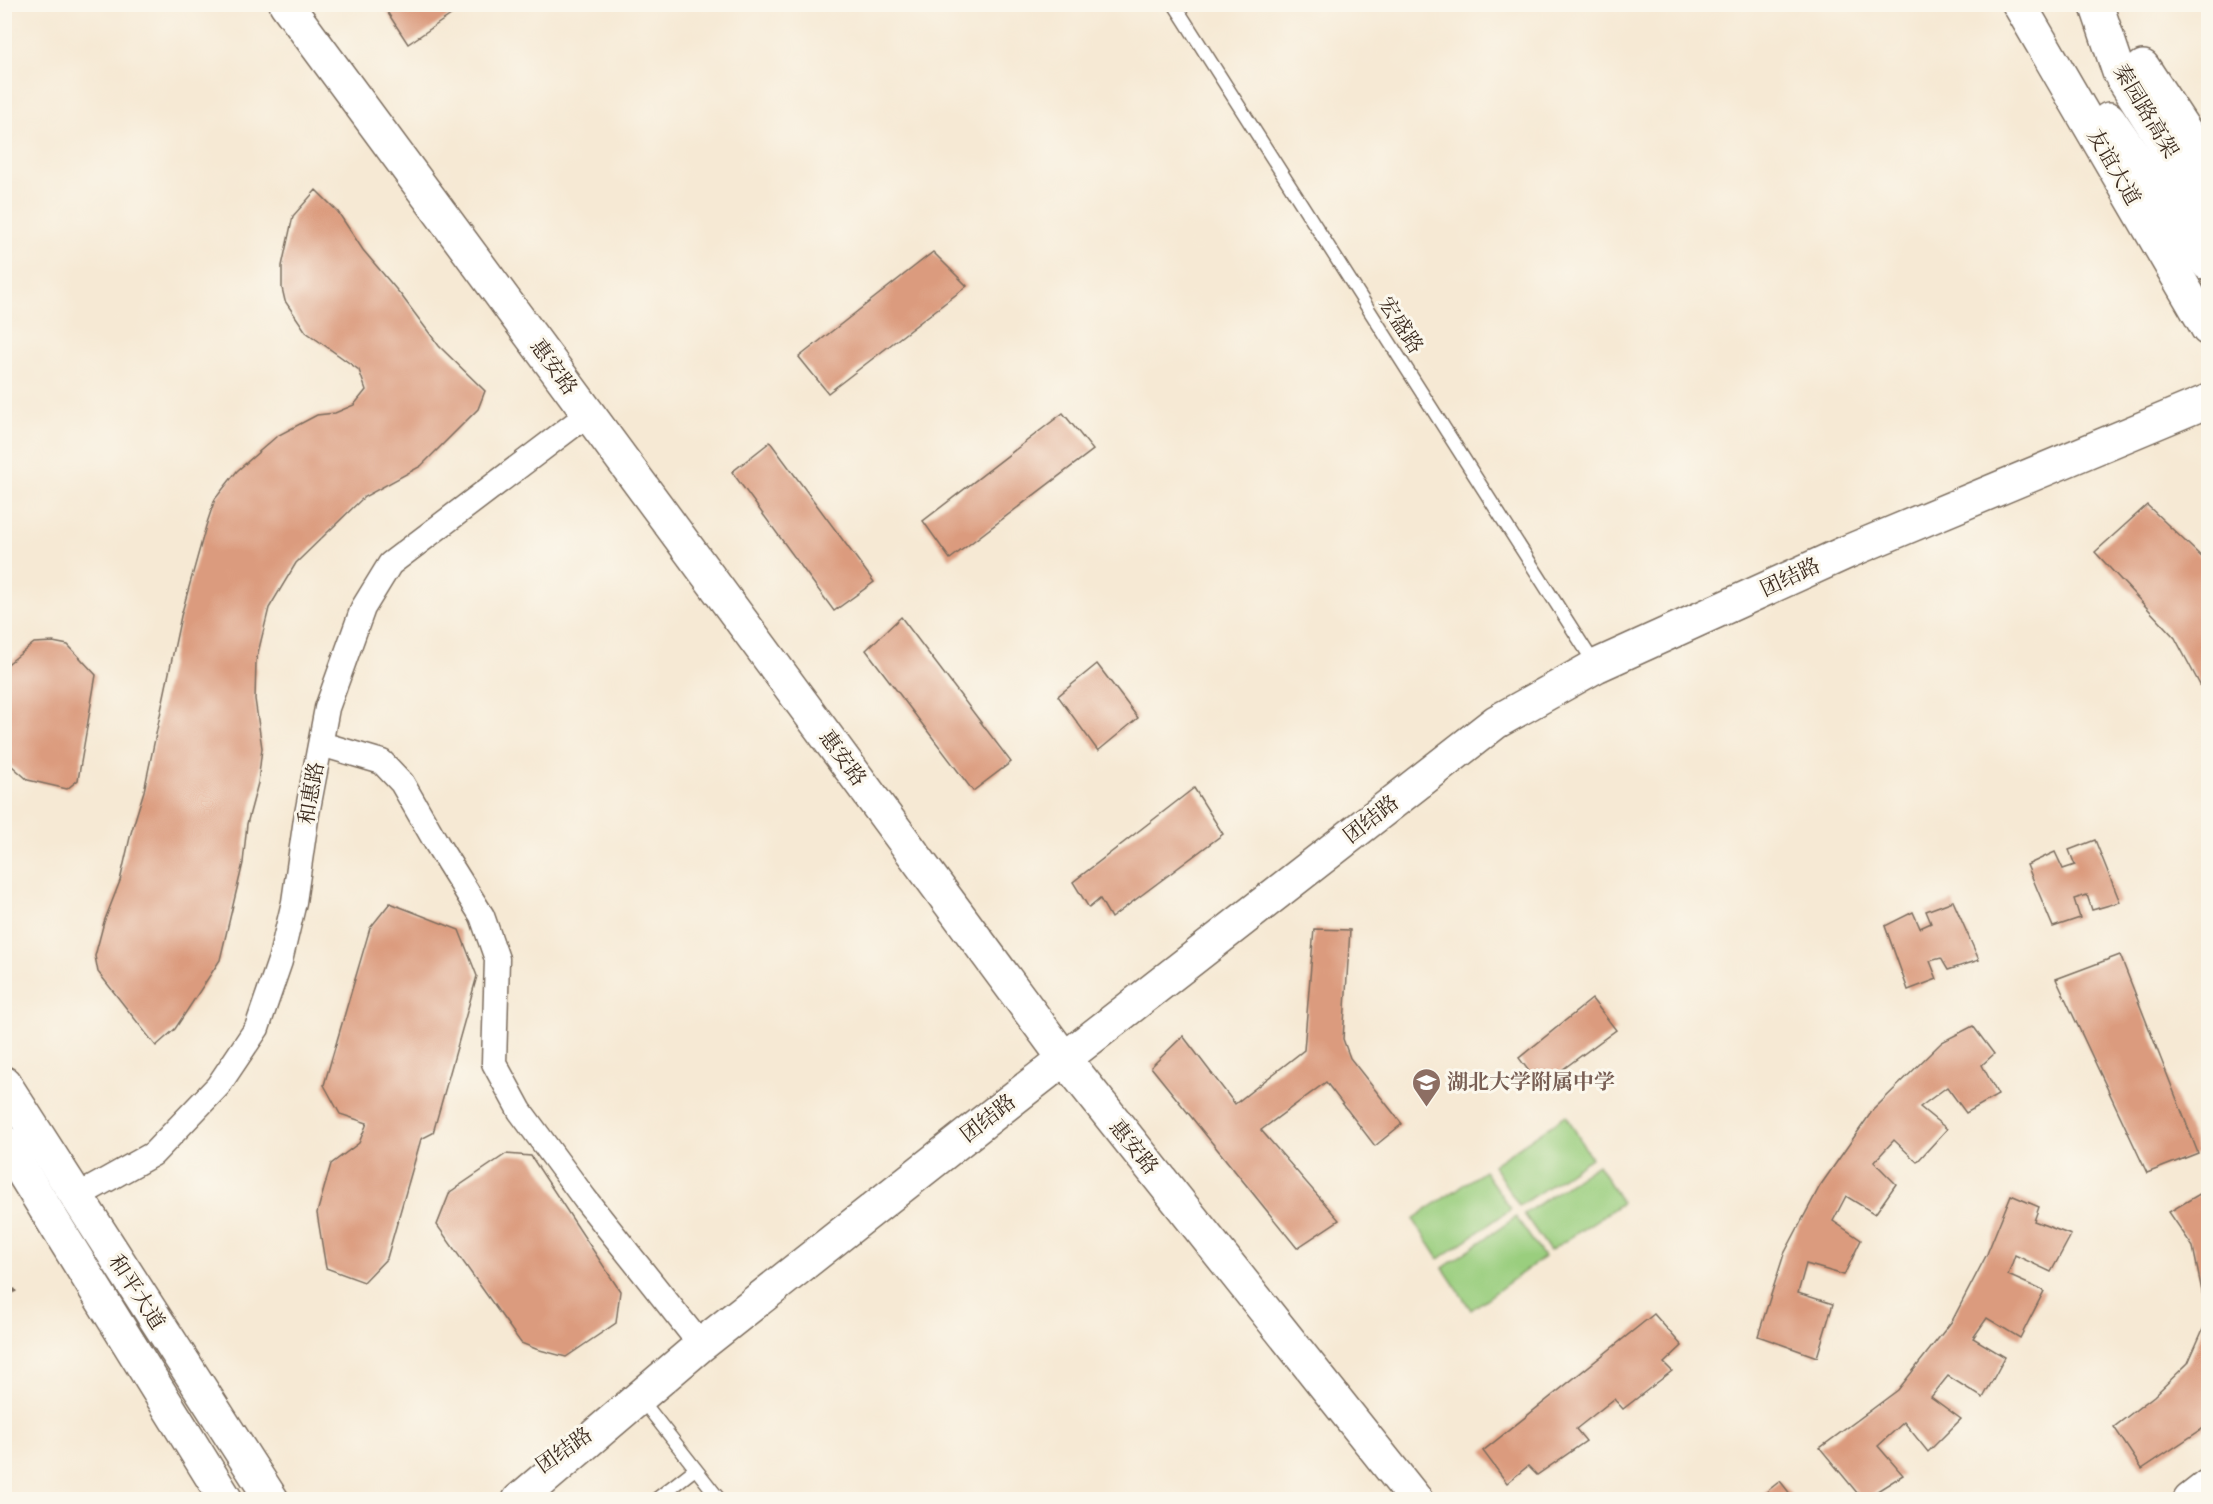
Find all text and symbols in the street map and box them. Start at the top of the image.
street label: 秦园路高架 [2107,59,2185,163]
street label: 友谊大道 [2081,124,2147,210]
street label: 宏盛路 [1372,291,1430,359]
street label: 惠安路 [524,333,584,401]
street label: 团结路 [1756,551,1824,603]
street label: 惠安路 [813,724,873,792]
street label: 和惠路 [292,760,330,826]
street label: 团结路 [1338,789,1404,849]
school or university icon: 湖北大学附属中学 [1410,1066,1442,1108]
place label: 湖北大学附属中学 [1447,1068,1615,1096]
street label: 团结路 [955,1088,1021,1148]
street label: 惠安路 [1103,1114,1165,1180]
street label: 和平大道 [102,1249,172,1335]
street label: 团结路 [530,1420,598,1480]

